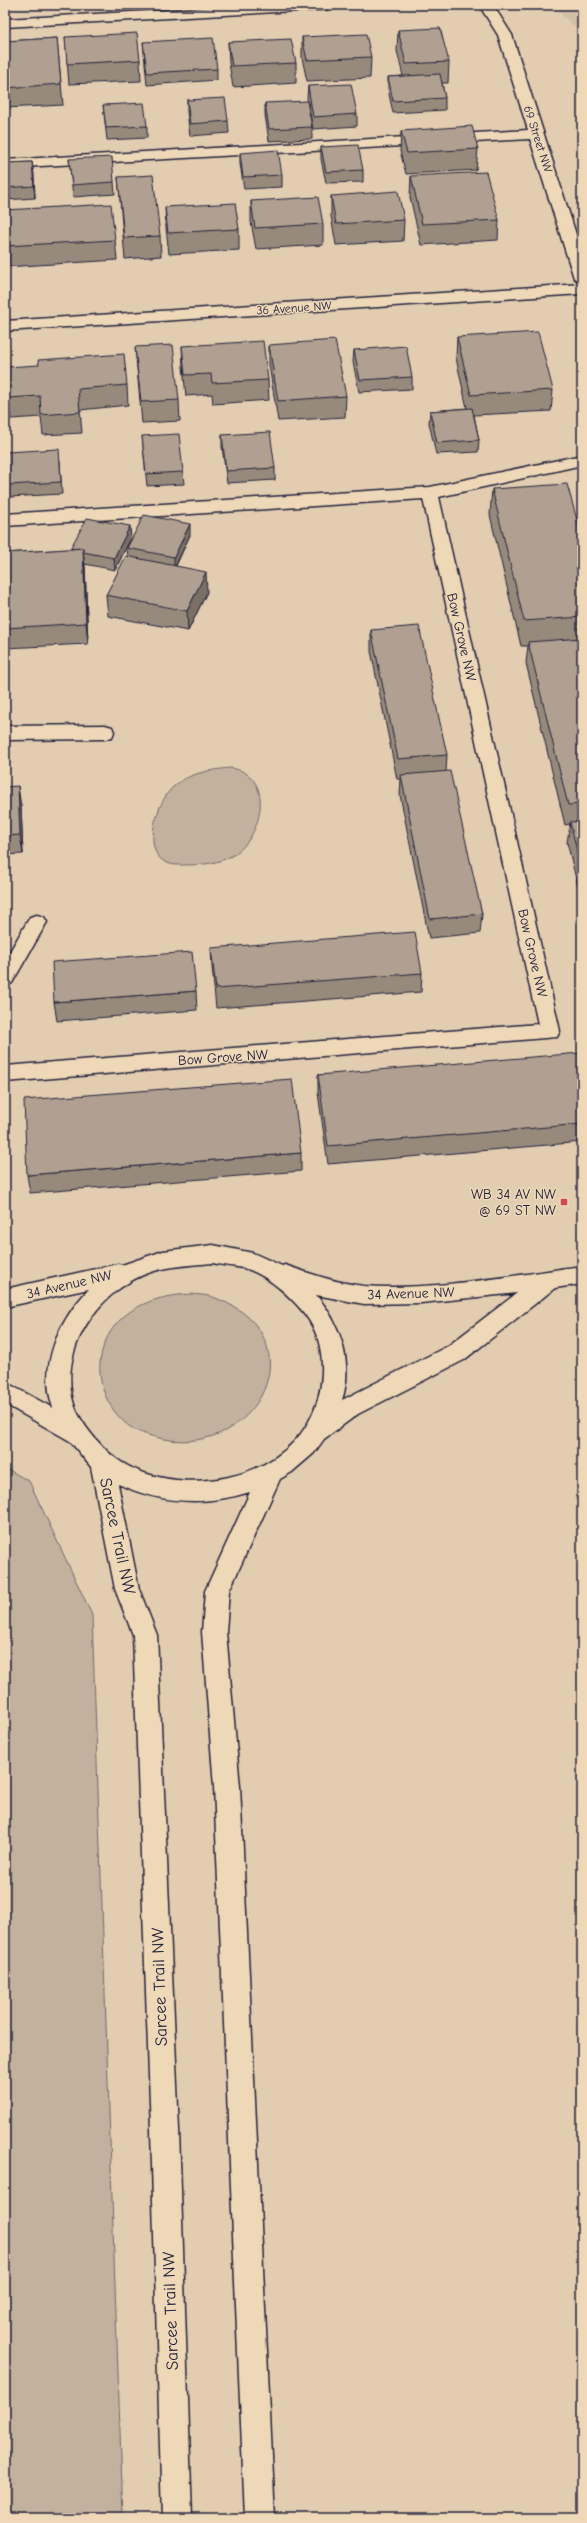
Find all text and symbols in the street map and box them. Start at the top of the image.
street label: 69 Street NW [521,104,556,175]
street label: 36 Avenue NW [256,298,333,318]
street label: Bow Grove NW [443,591,480,684]
street label: Bow Grove NW [514,907,551,1000]
street label: Bow Grove NW [177,1046,269,1069]
place label: WB 34 AV NW @ 69 ST NW [471,1186,557,1219]
marker: WB 34 AV NW @ 69 ST NW [559,1197,569,1207]
street label: 34 Avenue NW [25,1266,114,1303]
street label: 34 Avenue NW [367,1283,456,1304]
street label: Sarcee Trail NW [96,1476,139,1596]
street label: Sarcee Trail NW [148,1927,171,2047]
street label: Sarcee Trail NW [159,2251,182,2371]

